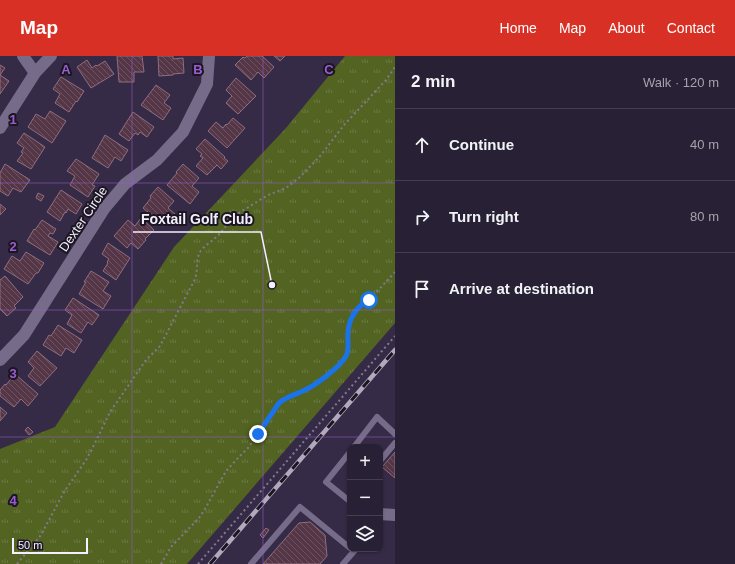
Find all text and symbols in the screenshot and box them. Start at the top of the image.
text: Map [20,17,58,38]
text: Home [500,20,537,36]
text: Map [559,20,586,36]
text: About [608,20,645,36]
text: Contact [667,20,715,36]
text: A [61,62,71,77]
text: B [193,62,203,77]
text: C [324,62,334,77]
text: 2 min [411,72,455,91]
text: Walk · 120 m [643,75,719,90]
text: 1 [9,112,17,127]
icon: ahead [411,134,433,156]
text: Continue [449,136,514,153]
text: 40 m [690,137,719,152]
street label: Dexter Circle [56,184,110,254]
callout: Foxtail Golf Club [133,206,261,232]
icon: right [411,206,433,228]
text: Turn right [449,208,519,225]
text: 80 m [690,209,719,224]
text: Foxtail Golf Club [141,211,253,227]
text: 2 [9,239,17,254]
icon: arrive [411,278,433,300]
text: Arrive at destination [449,280,594,297]
route start [360,291,378,309]
text: 3 [9,366,17,381]
route end [249,425,267,443]
map controls [347,444,383,552]
button: + [347,444,383,480]
button: − [347,480,383,516]
text: 4 [9,493,17,508]
button: layers [347,516,383,552]
scale bar [12,536,88,555]
text: 50 m [18,539,42,551]

